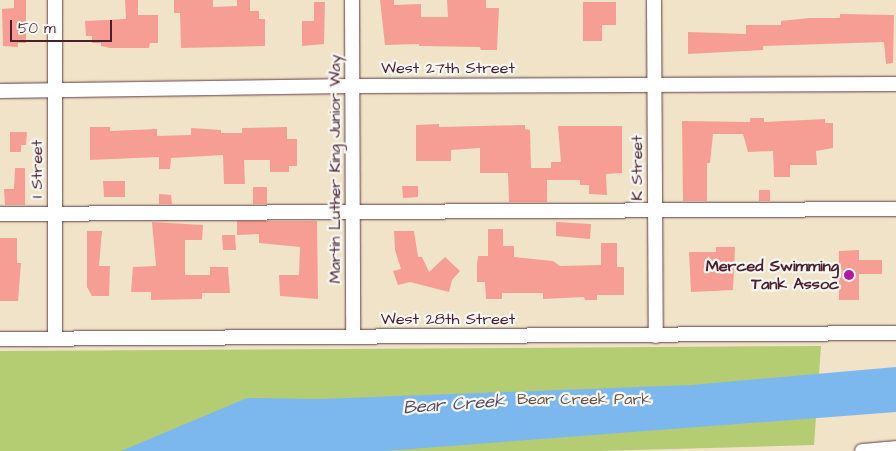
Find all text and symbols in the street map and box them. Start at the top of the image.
scale bar [12,10,115,42]
text: 50 m [18,18,56,39]
street label: Martin Luther King Junior Way [325,55,345,283]
street label: West 27th Street [381,58,515,78]
street label: K Street [627,135,647,201]
street label: I Street [27,140,47,198]
place label: Merced Swimming Tank Assoc [706,256,839,294]
marker: Merced Swimming Tank Assoc [843,269,855,281]
street label: West 28th Street [381,309,515,329]
park label: Bear Creek Park [517,389,651,409]
water label: Bear Creek [402,391,506,419]

